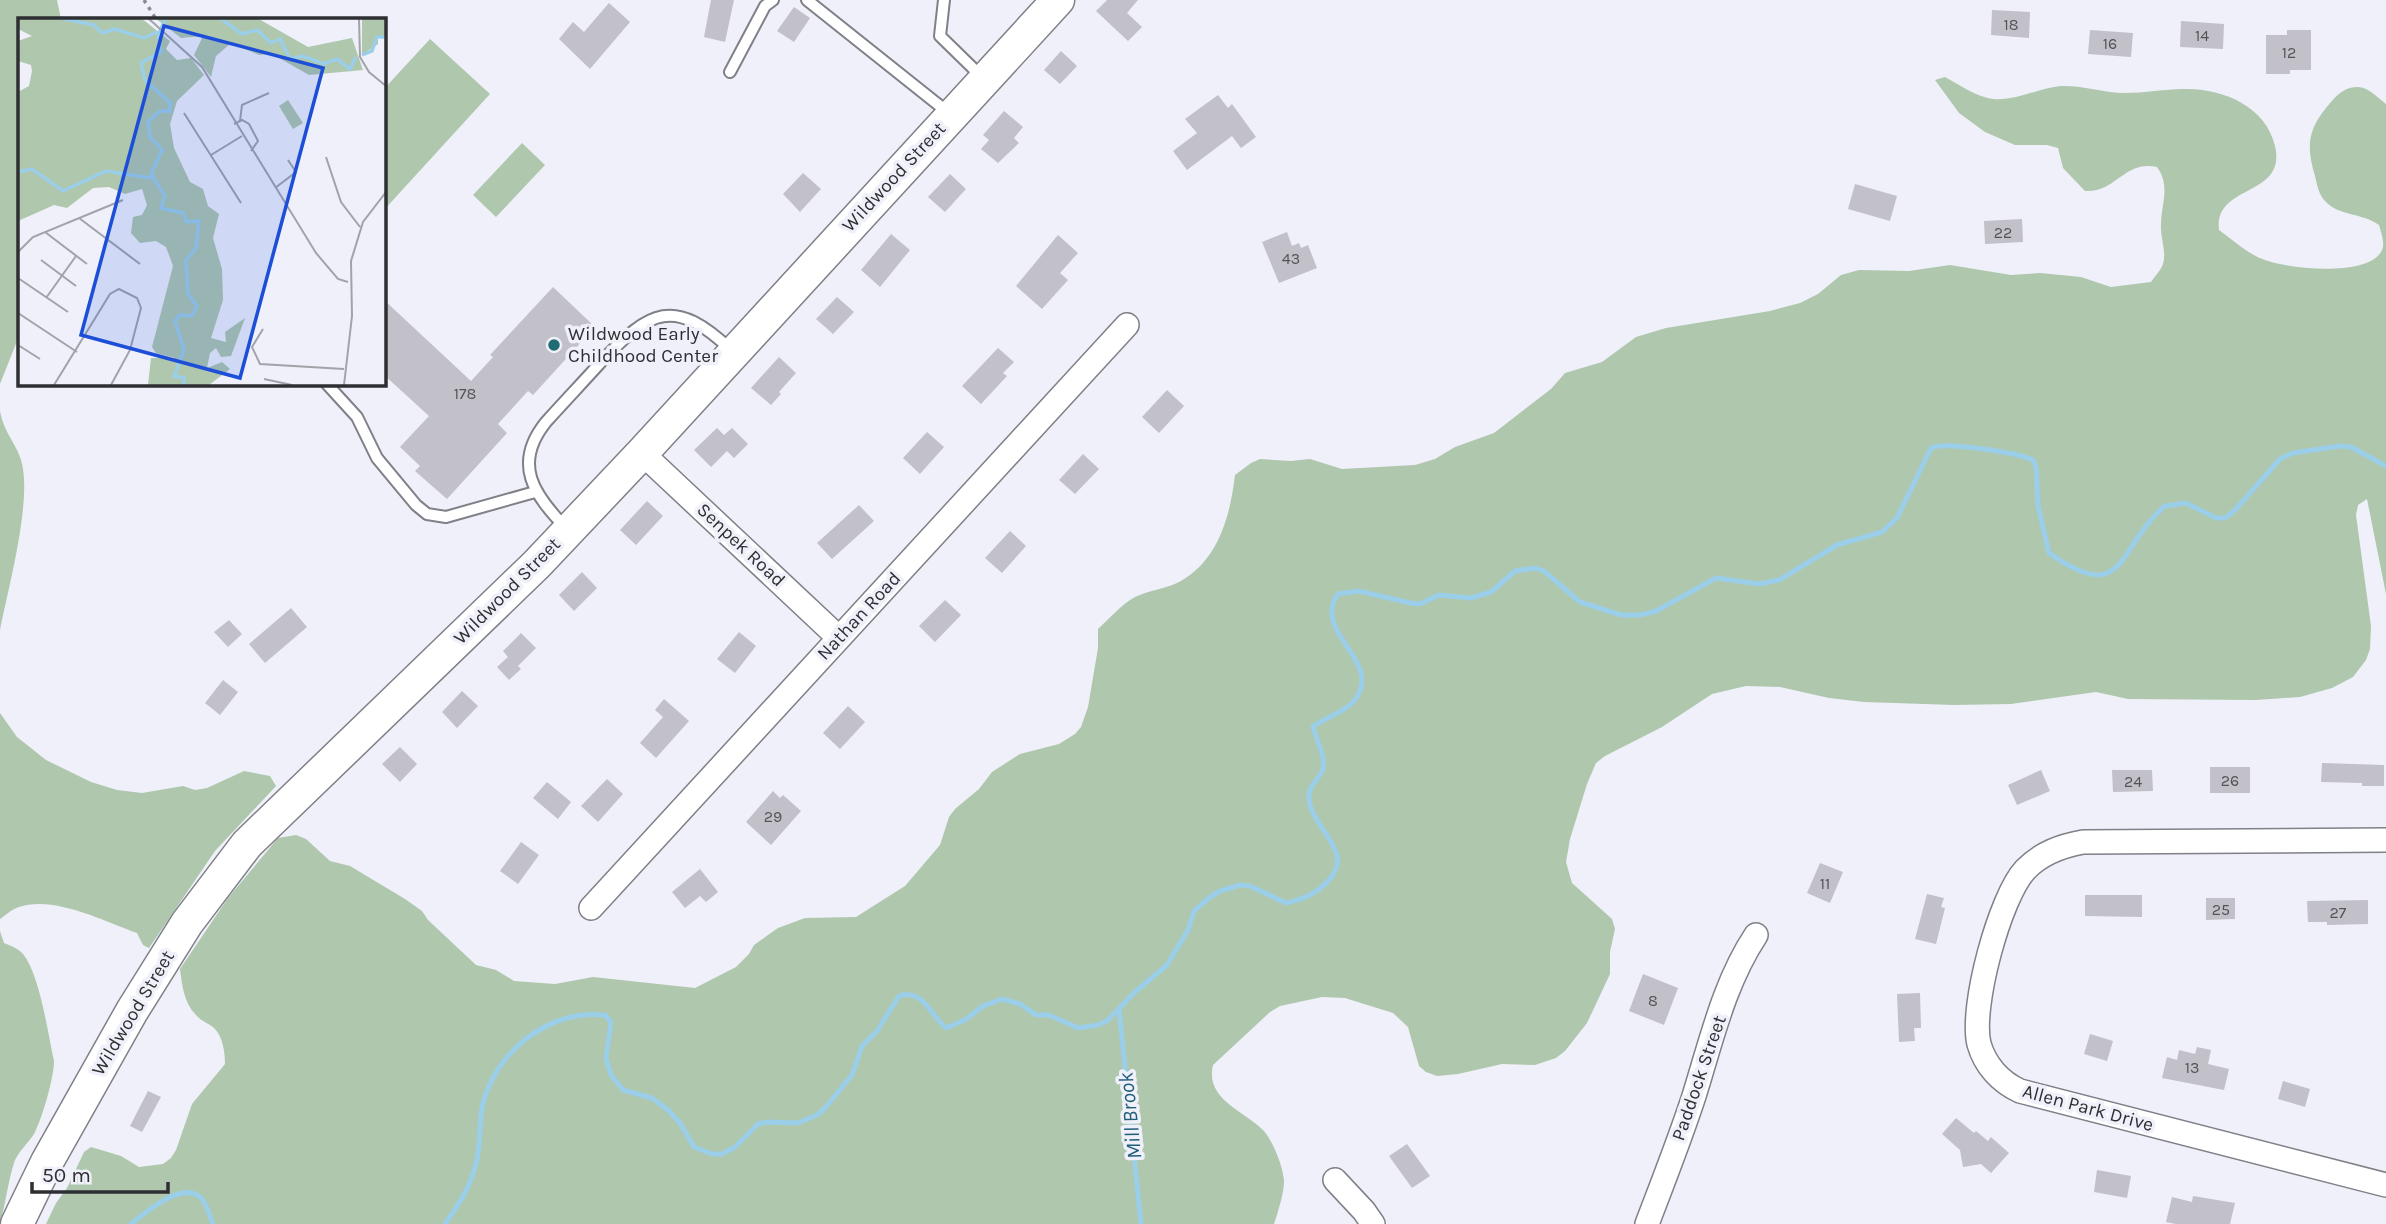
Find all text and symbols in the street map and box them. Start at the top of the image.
house number: 18 [2003,15,2019,34]
inset map [18,18,385,385]
house number: 14 [2195,26,2209,45]
house number: 16 [2103,34,2117,53]
house number: 12 [2282,43,2296,62]
street label: Wildwood Street [838,118,950,236]
house number: 22 [1994,223,2012,242]
house number: 43 [1282,249,1300,268]
place label: Wildwood Early Childhood Center [568,323,718,367]
marker: Wildwood Early Childhood Center [546,337,562,353]
house number: 178 [454,384,476,403]
street label: Senpek Road [692,499,790,591]
street label: Wildwood Street [449,533,565,649]
street label: Nathan Road [813,567,905,665]
house number: 26 [2221,771,2239,790]
house number: 24 [2124,772,2142,791]
house number: 29 [764,807,782,826]
house number: 11 [1820,874,1830,893]
house number: 25 [2212,900,2230,919]
house number: 27 [2330,903,2347,922]
street label: Wildwood Street [87,947,179,1079]
house number: 8 [1648,991,1658,1010]
street label: Paddock Street [1667,1012,1731,1144]
house number: 13 [2185,1058,2199,1077]
water label: Mill Brook [1113,1071,1146,1161]
street label: Allen Park Drive [2020,1080,2156,1136]
scale bar [32,1150,168,1194]
text: 50 m [42,1163,91,1187]

